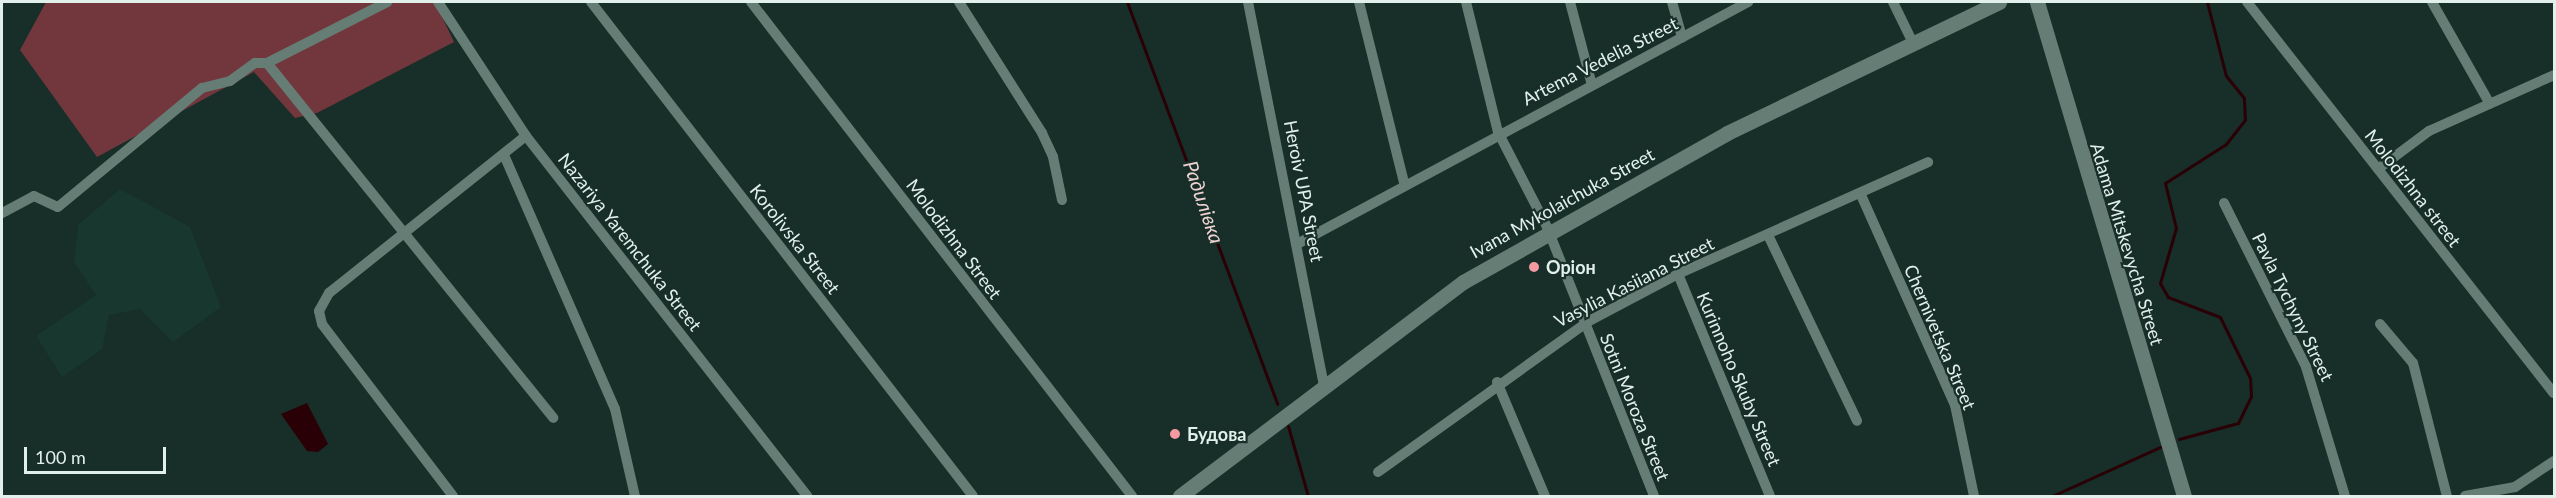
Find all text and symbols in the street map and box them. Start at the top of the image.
street label: Artema Vedelia Street [1518,12,1682,110]
street label: Heroiv UPA Street [1280,118,1328,264]
street label: Molodizhna street [2360,125,2466,251]
street label: Adama Mitskevycha Street [2086,140,2168,348]
street label: Ivana Mykolaichuka Street [1466,143,1658,263]
street label: Nazariya Yaremchuka Street [554,148,706,336]
water label: Радилівка [1179,157,1229,247]
street label: Molodizhna Street [902,175,1006,303]
street label: Korolivska Street [745,180,845,298]
street label: Pavla Tychyny Street [2248,229,2338,385]
street label: Vasylia Kasiiana Street [1551,232,1717,332]
place label: Оріон [1546,256,1596,278]
marker: Оріон [1527,260,1541,274]
street label: Chernivetska Street [1900,261,1980,413]
street label: Kurinnoho Skuby Street [1692,289,1786,469]
street label: Sotni Moroza Street [1596,330,1674,484]
place label: Будова [1187,423,1246,445]
marker: Будова [1168,427,1182,441]
scale bar [27,435,170,473]
text: 100 m [35,446,86,468]

